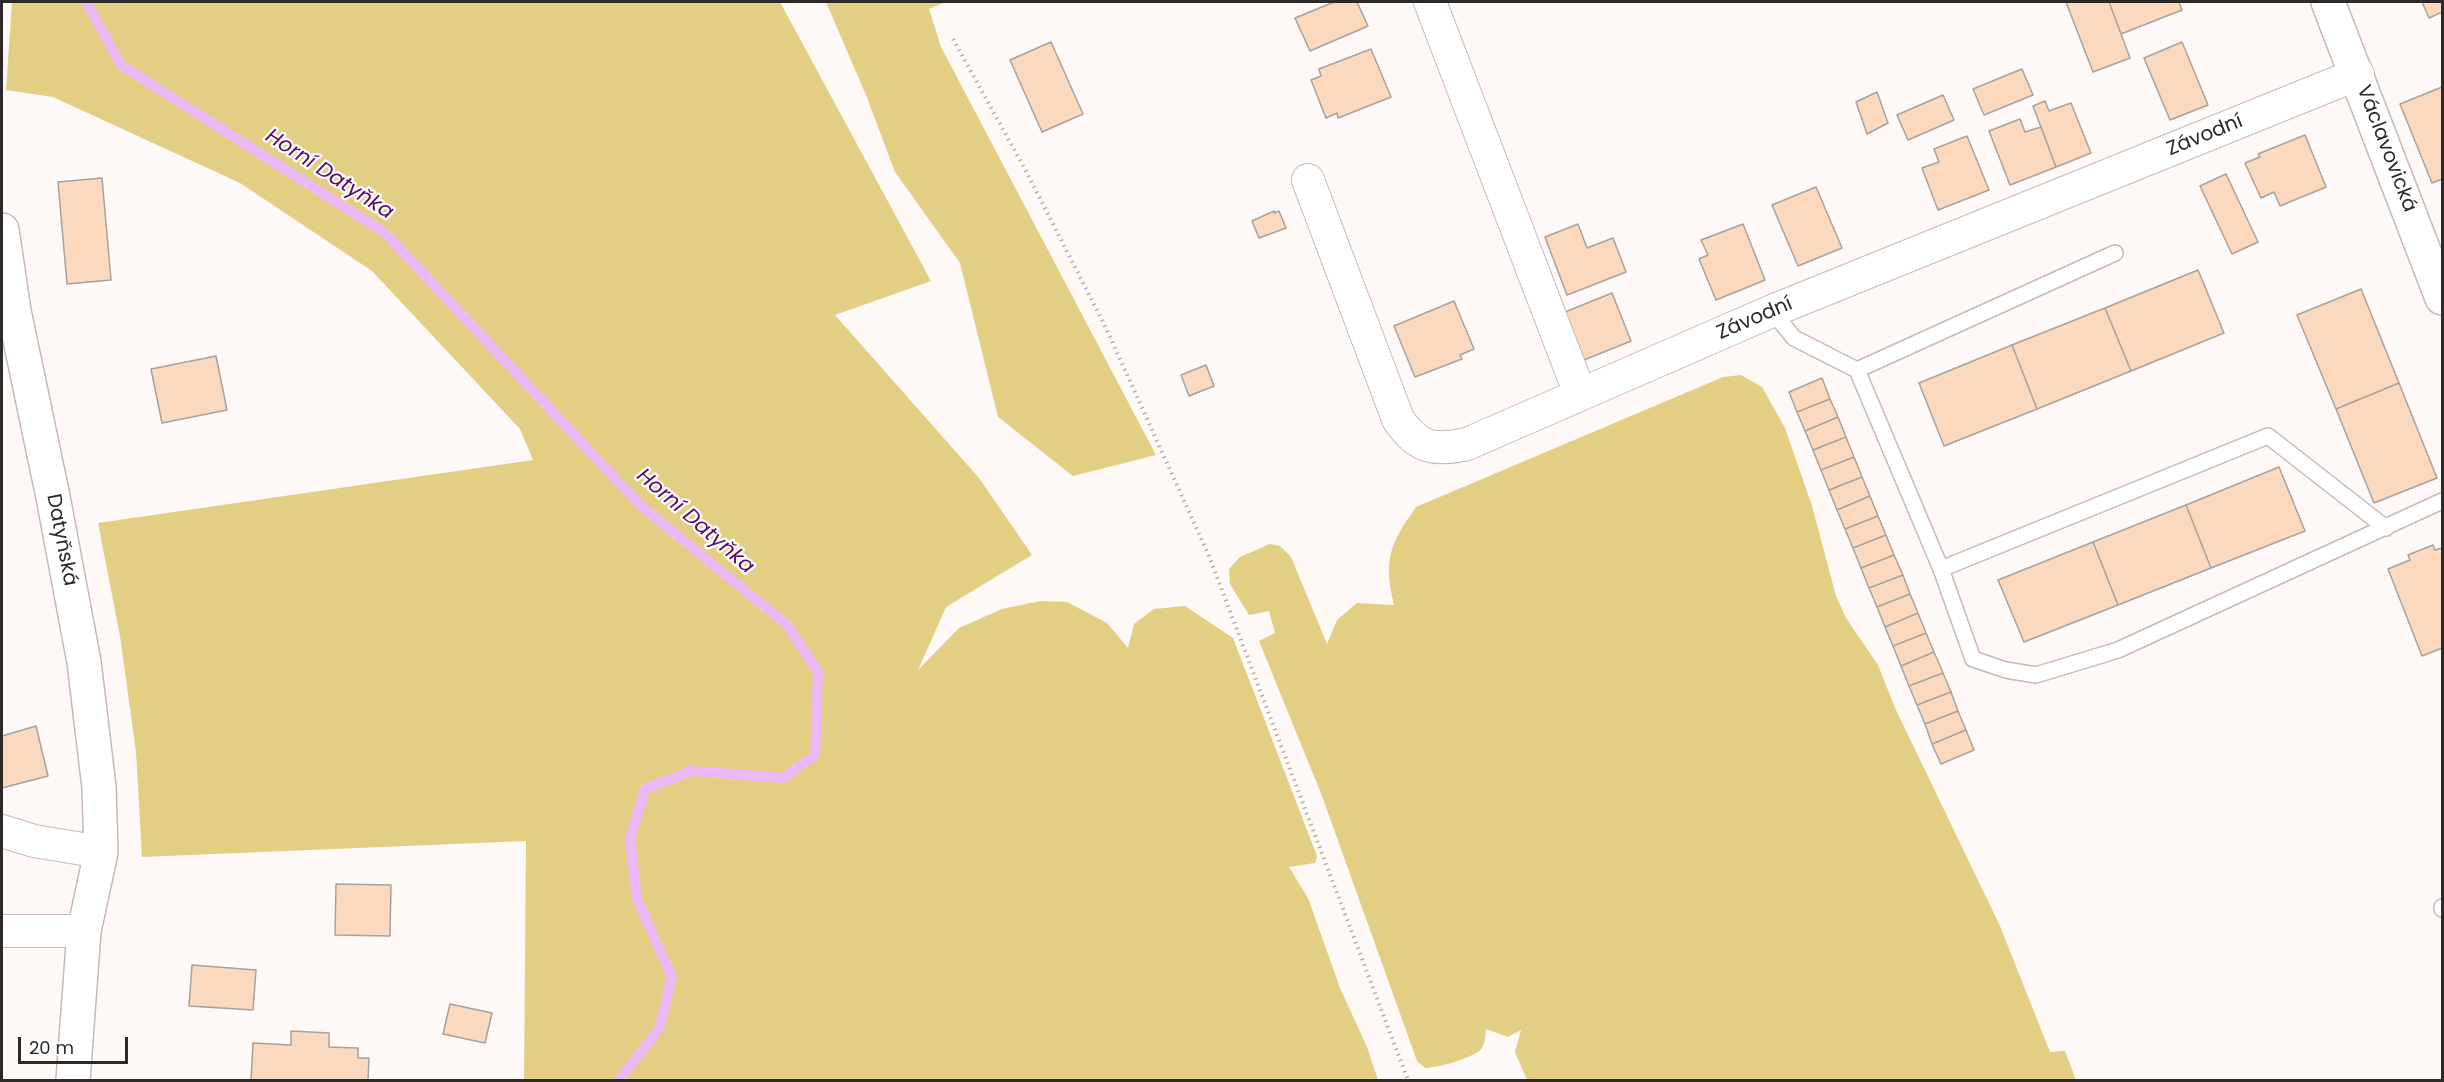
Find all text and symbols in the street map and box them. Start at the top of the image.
street label: Václavovická [2351,82,2421,216]
street label: Závodní [2164,110,2246,162]
water label: Horní Datyňka [260,124,398,226]
street label: Závodní [1714,292,1796,346]
water label: Horní Datyňka [631,464,759,580]
street label: Datyňská [40,492,82,588]
scale bar [21,1025,130,1063]
text: 20 m [29,1035,74,1060]

